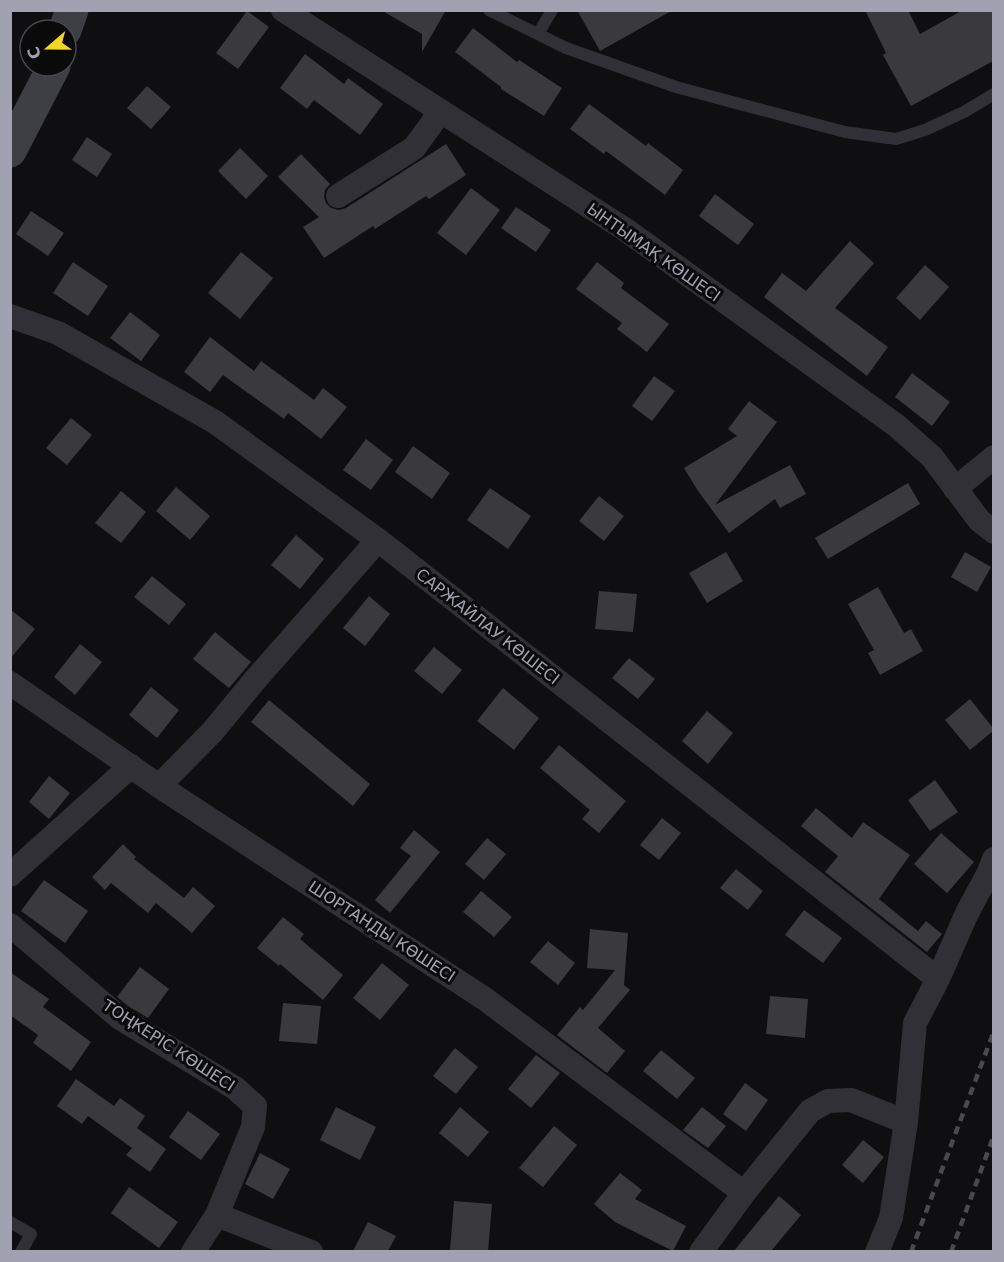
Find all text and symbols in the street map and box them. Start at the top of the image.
north arrow [18,18,78,78]
text: С [23,44,45,62]
street label: ЫНТЫМАҚ КӨШЕСІ [583,199,724,306]
street label: САРЖАЙЛАУ КӨШЕСІ [412,564,563,688]
street label: ШОРТАНДЫ КӨШЕСІ [305,877,459,986]
street label: ТОҢКЕРIС КӨШЕСІ [98,995,238,1095]

